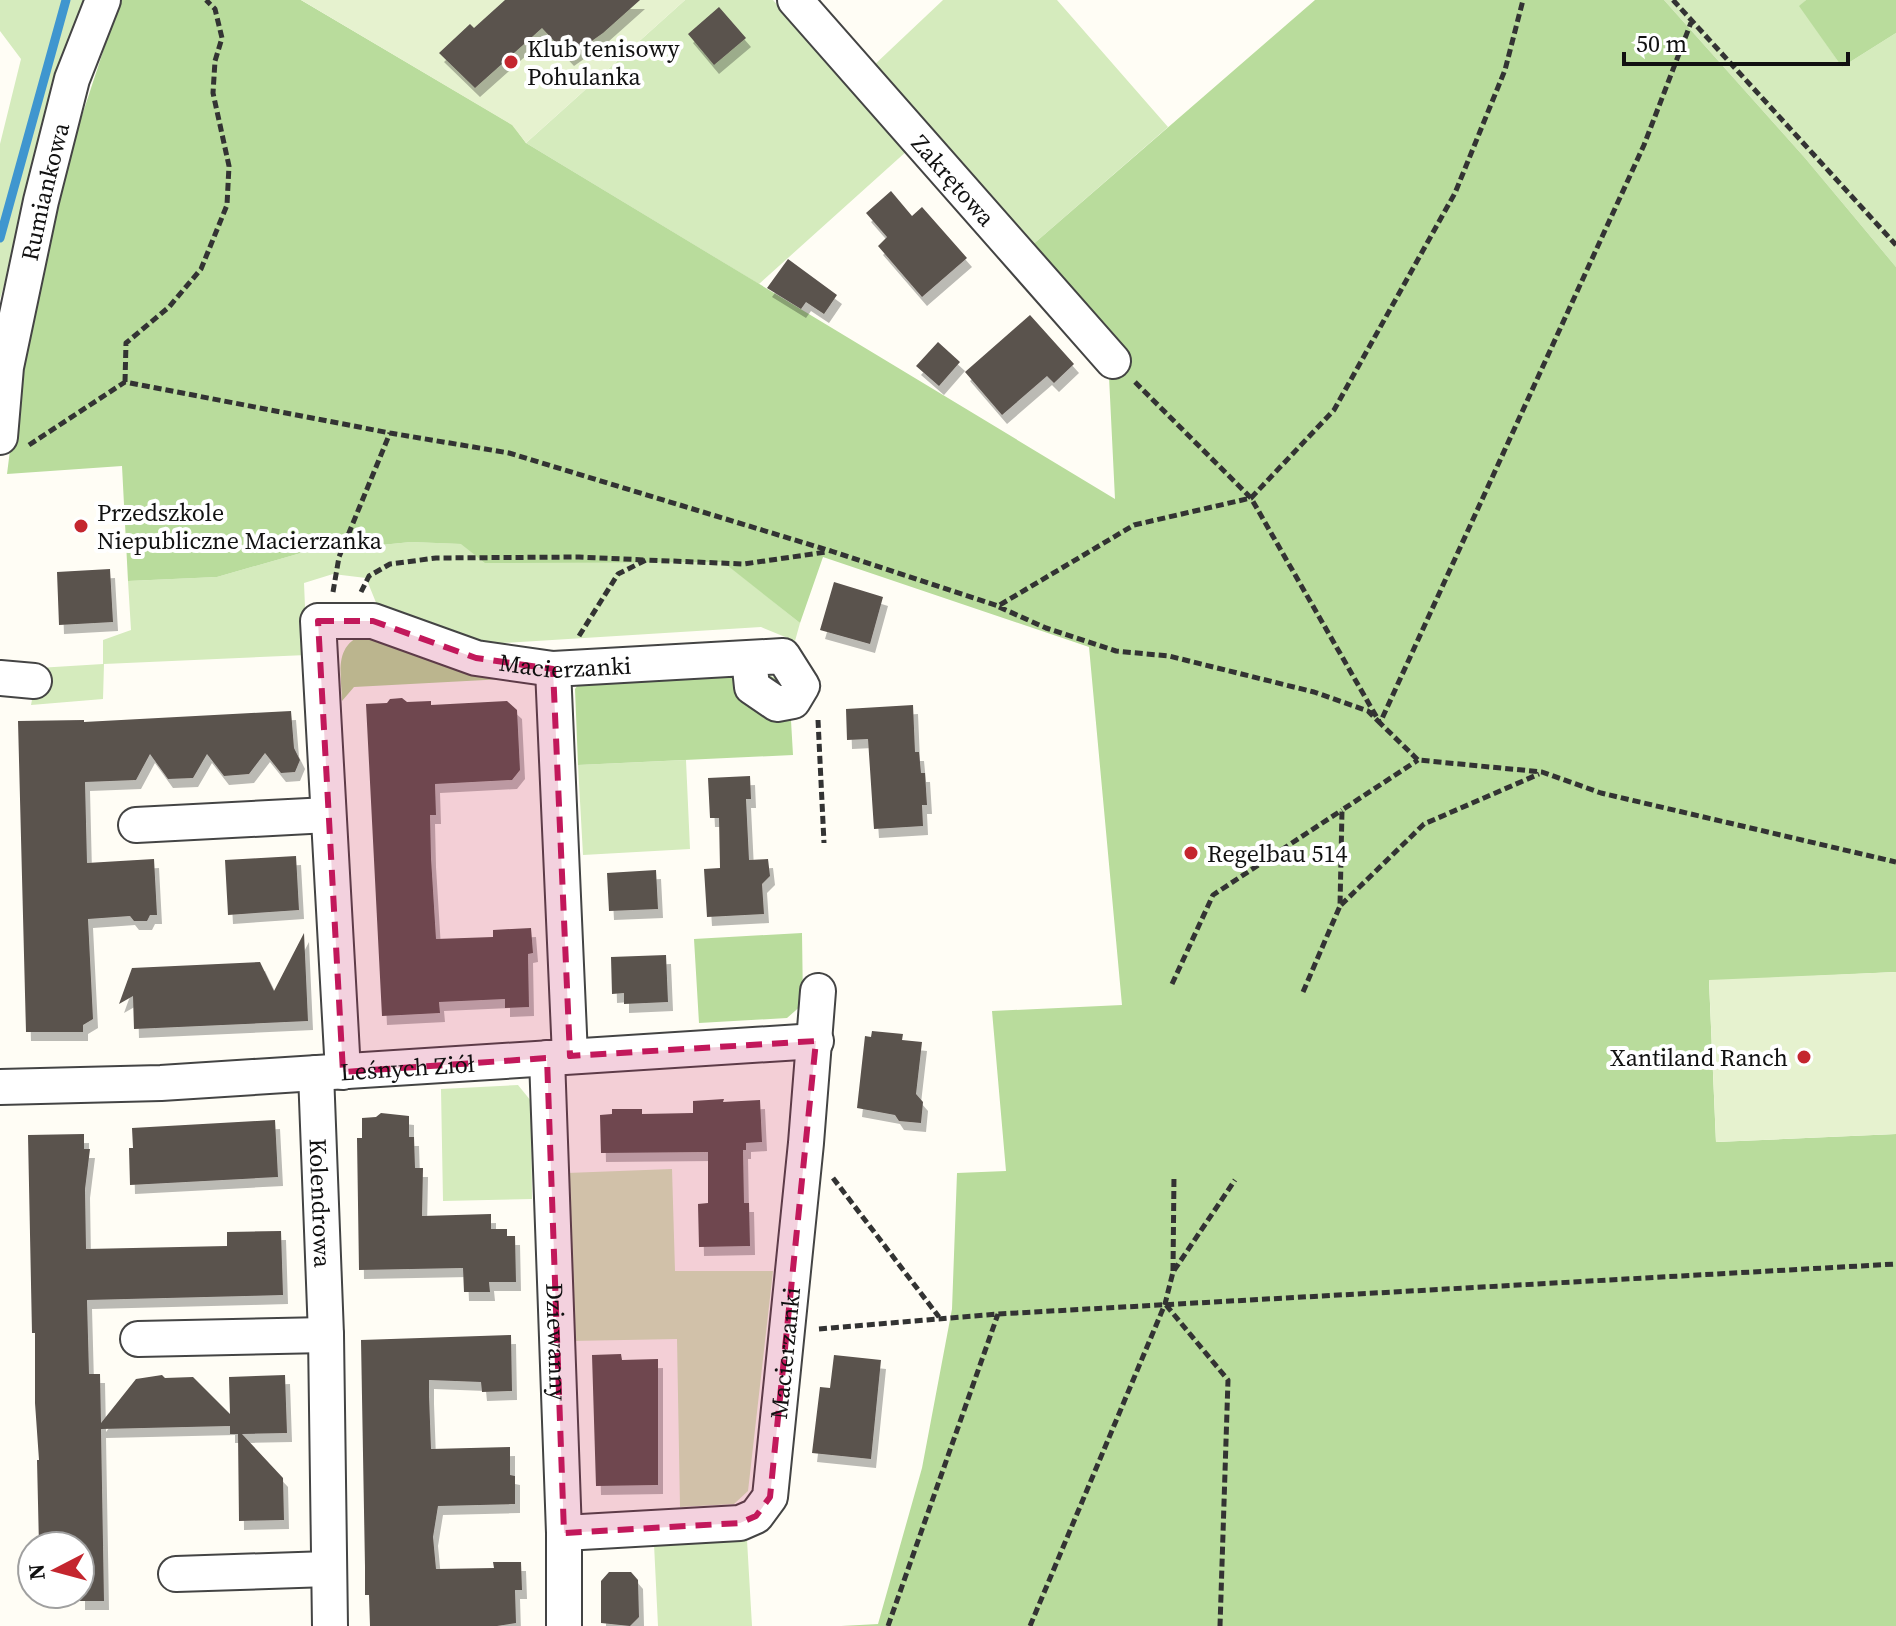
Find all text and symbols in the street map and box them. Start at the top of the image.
scale bar [1624,16,1848,66]
text: 50 m [1636,27,1687,60]
place label: Klub tenisowy Pohulanka [527,32,680,93]
marker: Klub tenisowy Pohulanka [502,53,520,71]
street label: Rumiankowa [12,118,77,263]
street label: Zakrętowa [904,127,1004,234]
place label: Przedszkole Niepubliczne Macierzanka [97,496,383,557]
marker: Przedszkole Niepubliczne Macierzanka [72,517,90,535]
street label: Macierzanki [497,645,632,686]
place label: Regelbau 514 [1207,837,1348,870]
marker: Regelbau 514 [1182,844,1200,862]
place label: Xantiland Ranch [1610,1041,1788,1074]
street label: Leśnych Ziół [339,1046,476,1088]
marker: Xantiland Ranch [1795,1048,1813,1066]
street label: Kolendrowa [302,1138,340,1269]
street label: Dziewanny [539,1282,576,1402]
street label: Macierzanki [762,1285,808,1421]
north arrow [16,1530,96,1610]
text: N [20,1563,52,1582]

